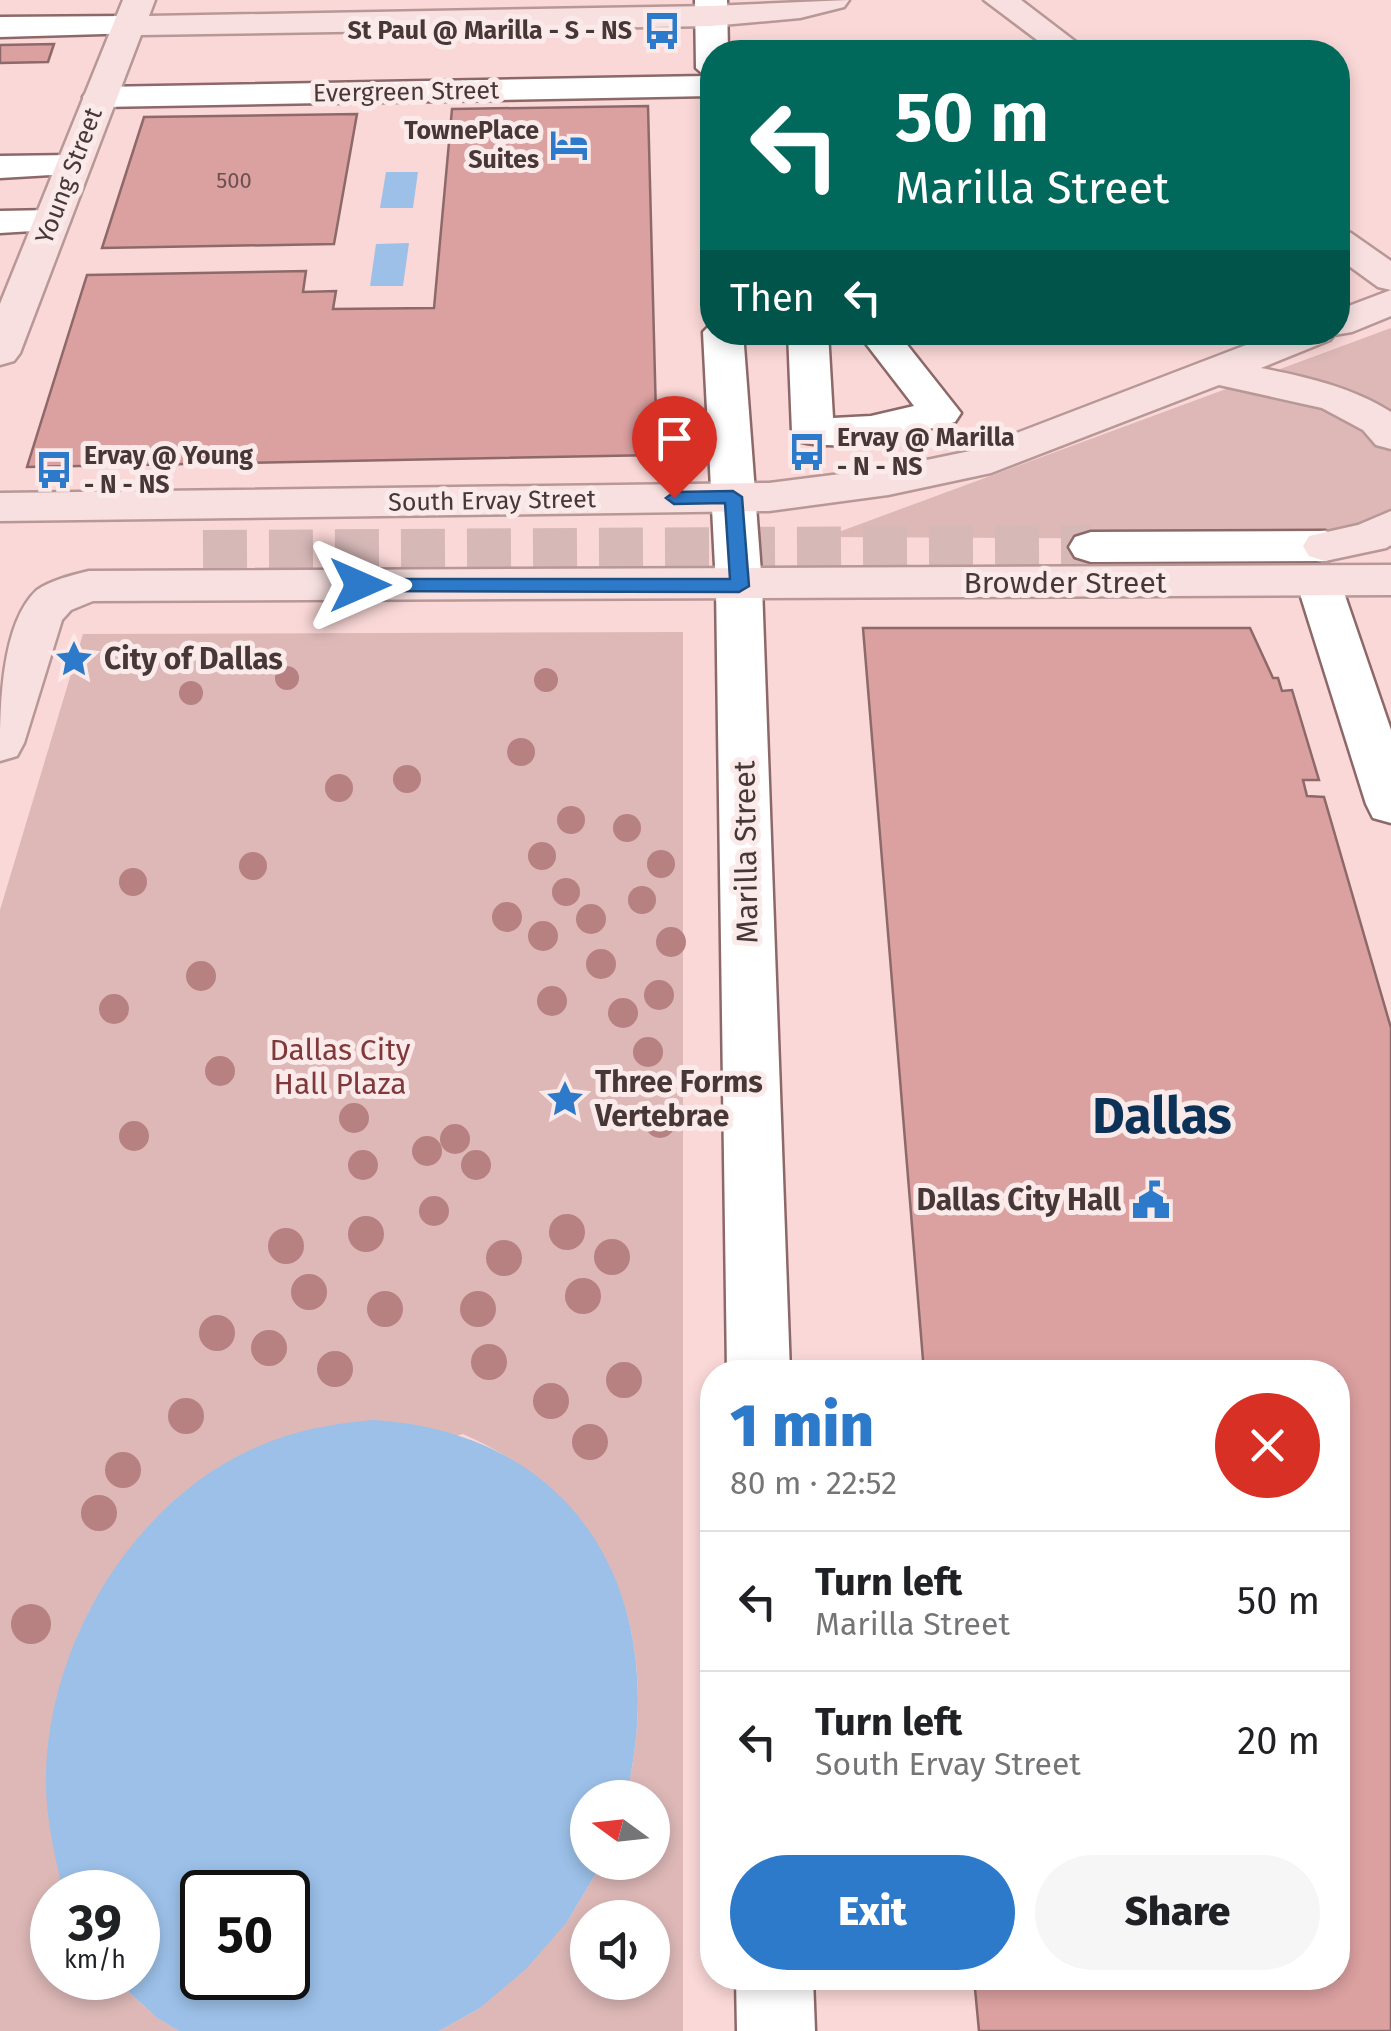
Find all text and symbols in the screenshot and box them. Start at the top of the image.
bus stop icon: St Paul @ Marilla - S - NS [641,10,683,52]
place label: St Paul @ Marilla - S - NS [348,16,632,46]
street label: Evergreen Street [313,75,500,109]
text: 50 m [895,76,1049,160]
icon: left [730,80,860,210]
street label: Young Street [29,103,109,248]
place label: TownePlace Suites [404,116,539,175]
hotel icon: TownePlace Suites [548,124,590,166]
text: Marilla Street [895,161,1169,215]
house number: 500 [216,167,252,194]
icon: left [835,270,890,325]
text: Then [730,275,815,321]
pin [632,396,717,499]
icon: arrive [647,411,702,466]
place label: Ervay @ Marilla - N - NS [837,423,1015,482]
bus stop icon: Ervay @ Marilla - N - NS [786,431,828,473]
place label: Ervay @ Young - N - NS [84,441,253,500]
bus stop icon: Ervay @ Young - N - NS [33,449,75,491]
street label: South Ervay Street [388,484,597,518]
position arrow [308,533,412,637]
street label: Browder Street [963,565,1167,601]
place icon: City of Dallas [53,638,95,680]
place label: City of Dallas [104,641,283,677]
street label: Marilla Street [726,760,766,944]
park label: Dallas City Hall Plaza [269,1032,411,1102]
place label: Three Forms Vertebrae [594,1064,763,1134]
place icon: Three Forms Vertebrae [544,1078,586,1120]
district label: Dallas [1092,1086,1232,1146]
public building icon: Dallas City Hall [1130,1179,1172,1221]
place label: Dallas City Hall [916,1182,1121,1218]
text: 1 min [730,1390,874,1462]
button: close [1215,1393,1320,1498]
text: 80 m · 22:52 [730,1464,897,1502]
text: Turn left [815,1559,962,1605]
icon: left [730,1574,785,1629]
text: 50 m [1237,1578,1320,1624]
text: Marilla Street [815,1605,1010,1643]
text: Turn left [815,1699,962,1745]
icon: left [730,1714,785,1769]
text: 20 m [1237,1718,1320,1764]
text: South Ervay Street [815,1745,1081,1783]
north arrow [570,1780,670,1880]
map controls [570,1780,670,2000]
button: Exit [730,1855,1015,1970]
button: Share [1035,1855,1320,1970]
speed limit sign: 50 [180,1870,310,2000]
text: 39 [68,1893,122,1953]
button: sound [570,1900,670,2000]
text: km/h [64,1945,126,1975]

